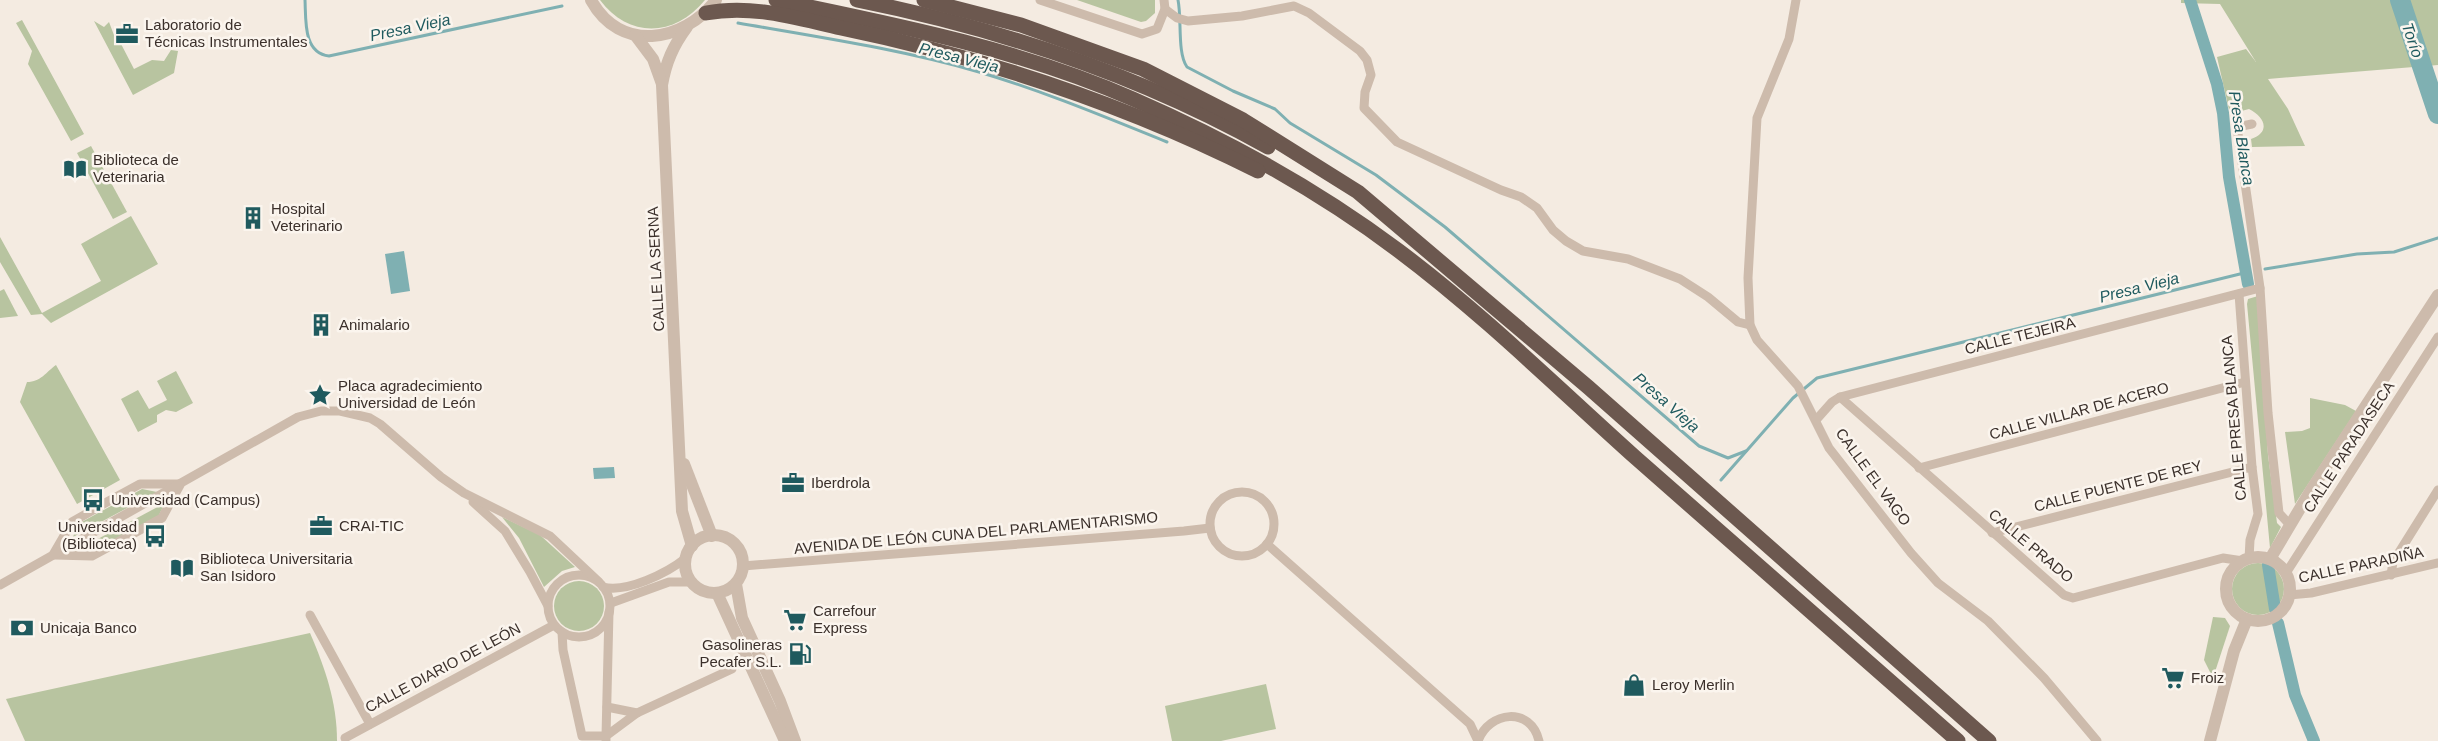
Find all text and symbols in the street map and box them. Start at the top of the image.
water label: Presa Vieja [368,11,452,44]
place label: Laboratorio de Técnicas Instrumentales [145,16,308,50]
water label: Torío [2399,20,2426,60]
office icon: Laboratorio de Técnicas Instrumentales [114,21,140,47]
water label: Presa Vieja [917,39,1001,76]
water label: Presa Blanca [2226,90,2257,187]
place label: Biblioteca de Veterinaria [93,151,179,185]
library icon: Biblioteca de Veterinaria [62,156,88,182]
place label: Hospital Veterinario [271,200,343,234]
building icon: Hospital Veterinario [240,205,266,231]
street label: CALLE LA SERNA [644,206,667,332]
water label: Presa Vieja [2098,269,2181,306]
building icon: Animalario [308,312,334,338]
street label: CALLE TEJEIRA [1963,314,2077,357]
place label: Animalario [339,316,410,333]
street label: CALLE PRESA BLANCA [2218,335,2249,501]
water label: Presa Vieja [1630,369,1703,436]
place label: Placa agradecimiento Universidad de León [338,377,482,411]
street label: CALLE VILLAR DE ACERO [1987,378,2170,443]
street label: CALLE PARADASECA [2300,378,2397,516]
place icon: Placa agradecimiento Universidad de León [307,382,333,408]
street label: CALLE EL VAGO [1832,425,1914,529]
street label: CALLE PUENTE DE REY [2032,456,2204,515]
office icon: Iberdrola [780,470,806,496]
place label: Iberdrola [811,474,871,491]
bus stop icon: Universidad (Campus) [80,487,106,513]
place label: Universidad (Campus) [111,491,260,508]
street label: CALLE PRADO [1986,505,2077,586]
street label: AVENIDA DE LEÓN CUNA DEL PARLAMENTARISMO [793,508,1159,557]
office icon: CRAI-TIC [308,513,334,539]
place label: CRAI-TIC [339,517,404,534]
place label: Universidad (Biblioteca) [58,518,137,552]
bus stop icon: Universidad (Biblioteca) [142,523,168,549]
street label: CALLE PARADIÑA [2297,543,2425,586]
place label: Biblioteca Universitaria San Isidoro [200,550,353,584]
library icon: Biblioteca Universitaria San Isidoro [169,555,195,581]
place label: Carrefour Express [813,602,876,636]
supermarket icon: Carrefour Express [782,607,808,633]
bank icon: Unicaja Banco [9,615,35,641]
place label: Unicaja Banco [40,619,137,636]
street label: CALLE DIARIO DE LEÓN [362,619,523,716]
place label: Gasolineras Pecafer S.L. [699,636,782,670]
fuel station icon: Gasolineras Pecafer S.L. [787,641,813,667]
supermarket icon: Froiz [2160,665,2186,691]
place label: Froiz [2191,669,2224,686]
shop icon: Leroy Merlin [1621,672,1647,698]
place label: Leroy Merlin [1652,676,1735,693]

